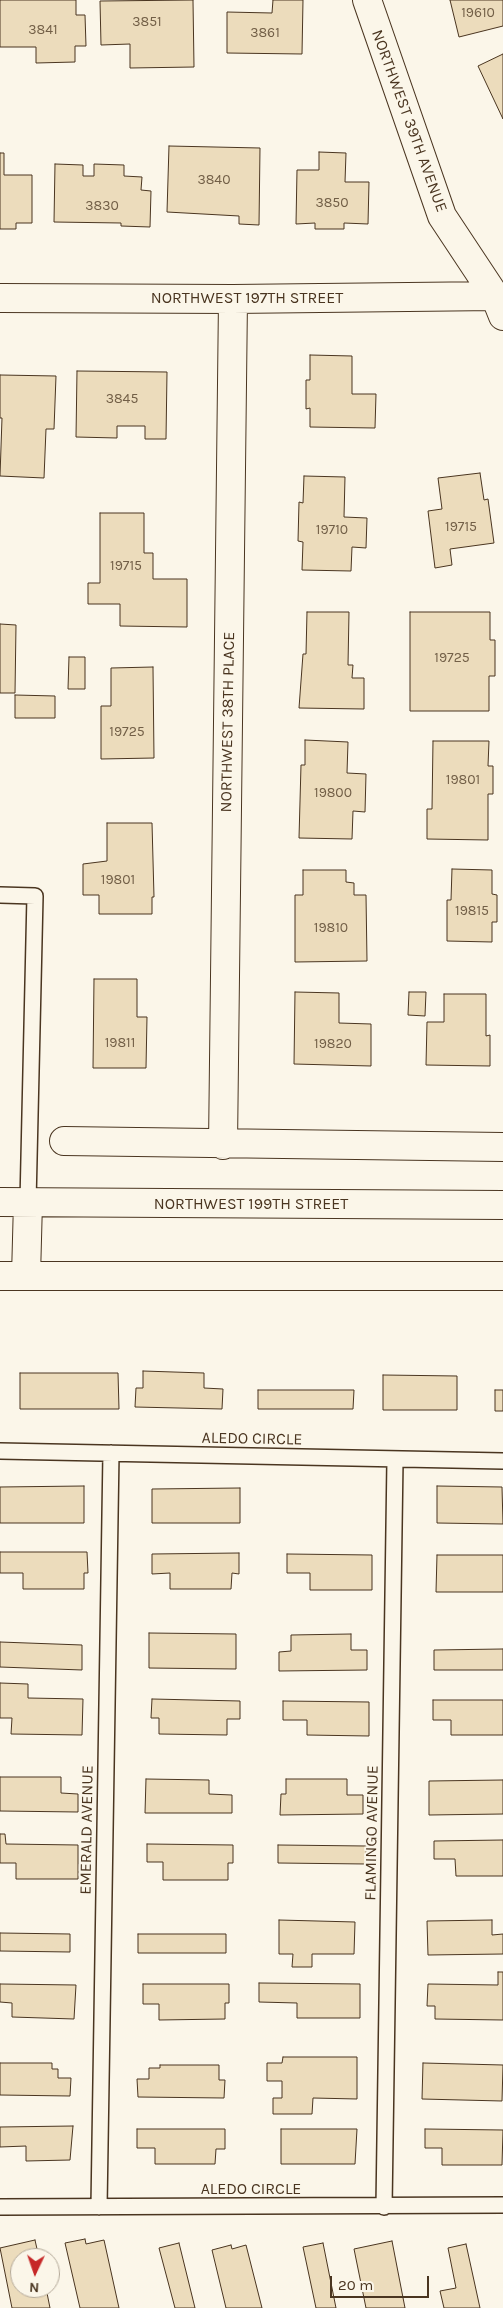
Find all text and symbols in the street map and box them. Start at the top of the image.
house number: 19610 [461,5,495,21]
house number: 3851 [132,14,162,30]
house number: 3841 [28,22,58,38]
house number: 3861 [250,25,280,41]
street label: NORTHWEST 39TH AVENUE [367,27,451,215]
house number: 3840 [198,172,230,188]
house number: 3850 [315,195,349,211]
house number: 3830 [85,198,119,214]
street label: NORTHWEST 197TH STREET [151,288,343,308]
house number: 3845 [106,391,138,407]
house number: 19715 [445,519,477,535]
house number: 19710 [316,522,348,538]
house number: 19715 [110,558,142,574]
street label: NORTHWEST 38TH PLACE [217,632,239,812]
house number: 19725 [434,650,470,666]
house number: 19725 [109,724,145,740]
house number: 19801 [446,772,480,788]
house number: 19800 [314,785,352,801]
house number: 19801 [101,872,135,888]
house number: 19815 [455,903,489,919]
house number: 19810 [314,920,348,936]
house number: 19811 [105,1035,135,1051]
house number: 19820 [314,1036,352,1052]
street label: NORTHWEST 199TH STREET [154,1194,348,1214]
street label: ALEDO CIRCLE [201,1429,303,1449]
street label: EMERALD AVENUE [76,1765,98,1895]
street label: FLAMINGO AVENUE [361,1765,383,1901]
street label: ALEDO CIRCLE [201,2179,301,2199]
north arrow [10,2248,60,2298]
scale bar [333,2266,432,2298]
text: 20 m [338,2276,373,2294]
text: N [29,2279,40,2296]

